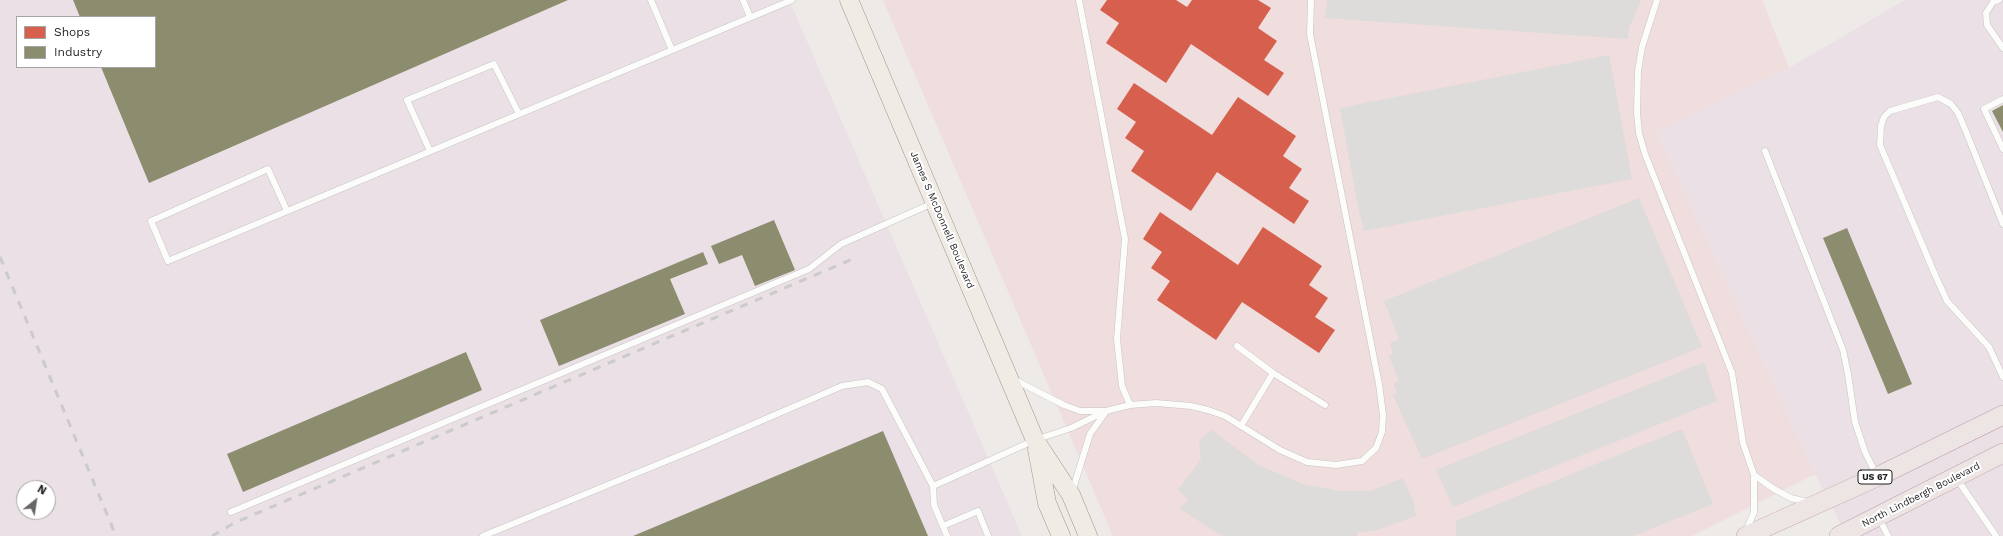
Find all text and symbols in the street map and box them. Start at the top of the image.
legend [16,16,156,68]
text: Shops [54,25,90,39]
text: Industry [54,45,102,59]
street label: James S McDonnell Boulevard [908,149,976,291]
street label: North Lindbergh Boulevard [1860,460,1982,530]
road number: US 67 [1858,470,1892,484]
north arrow [16,480,56,520]
text: N [35,482,49,498]

